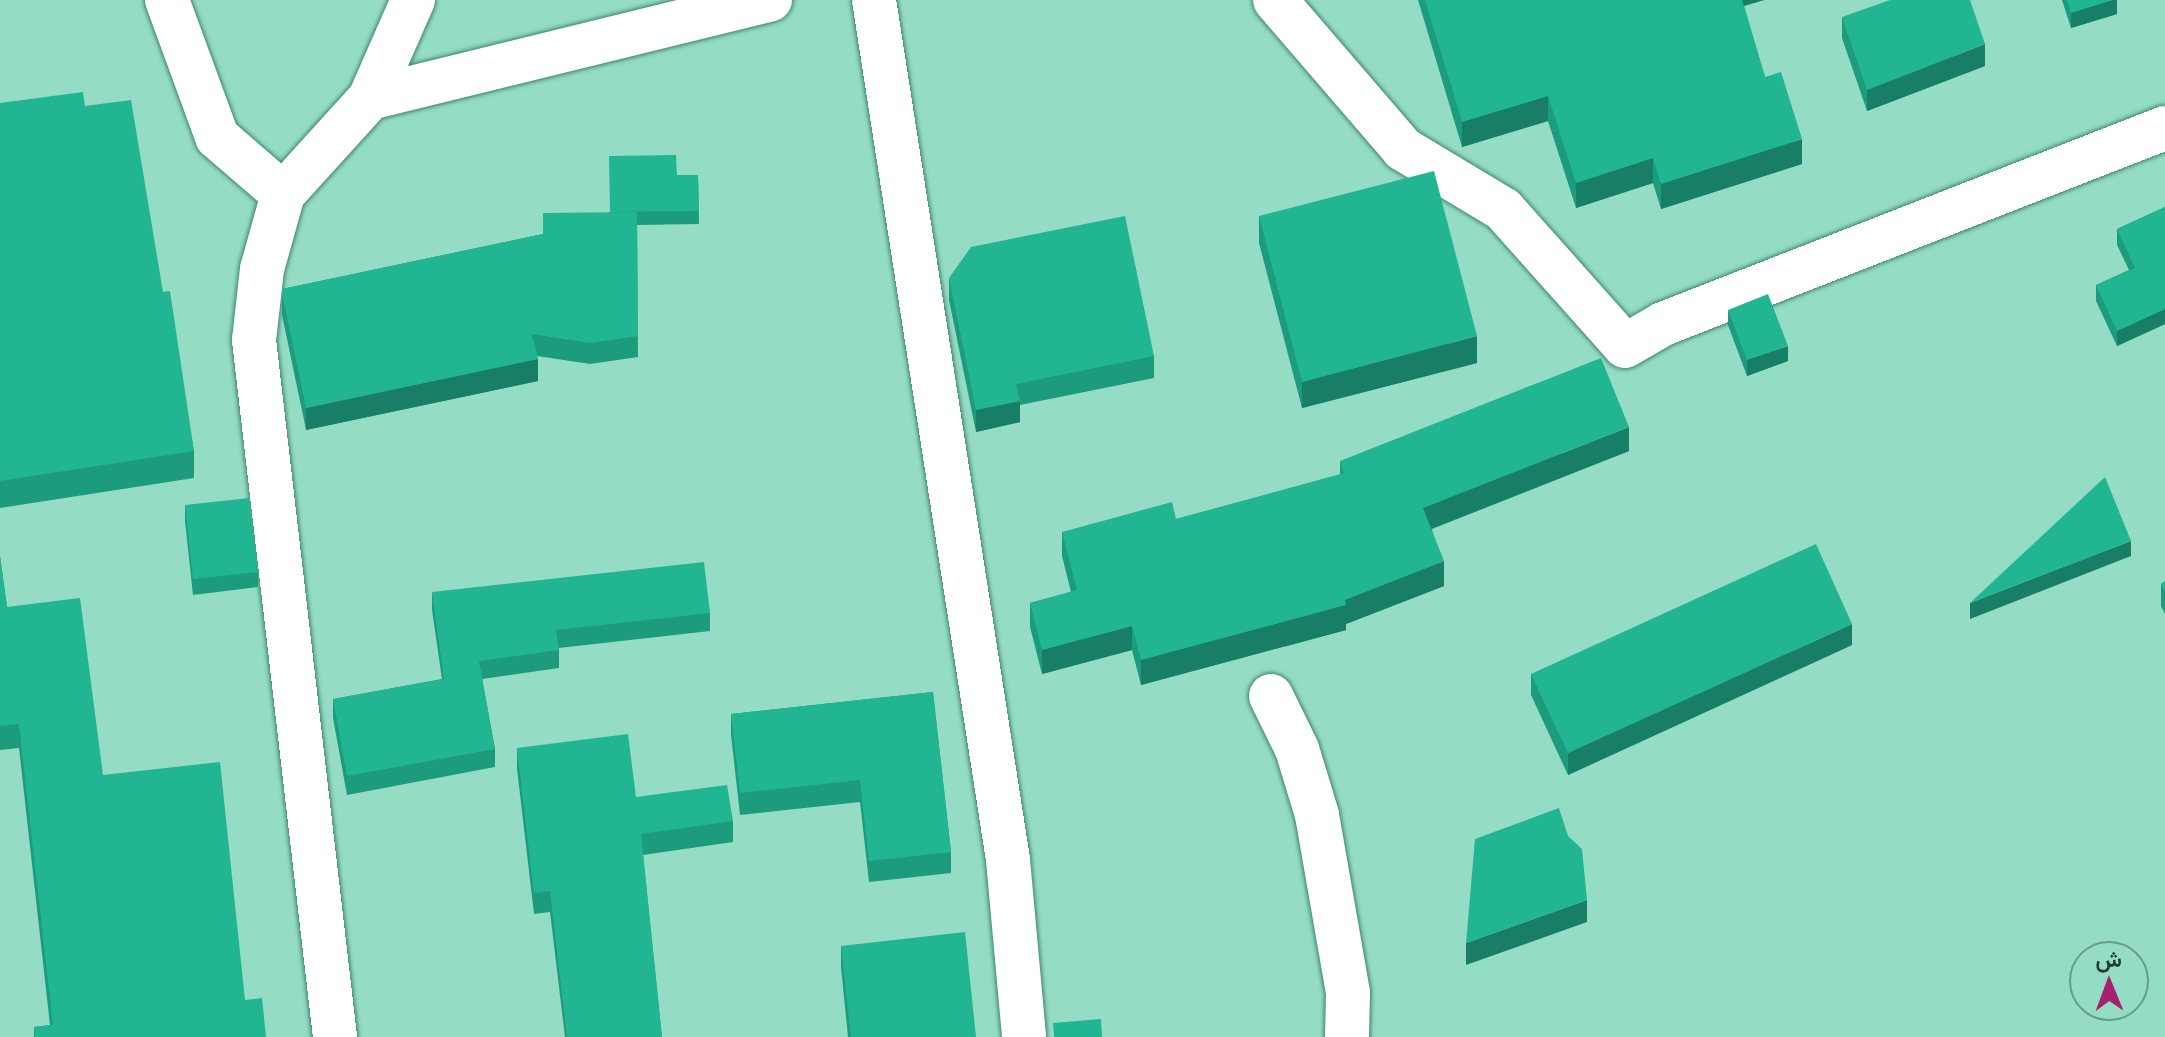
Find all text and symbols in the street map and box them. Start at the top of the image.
north arrow [2069,941,2149,1021]
text: ش [2095,945,2122,972]

